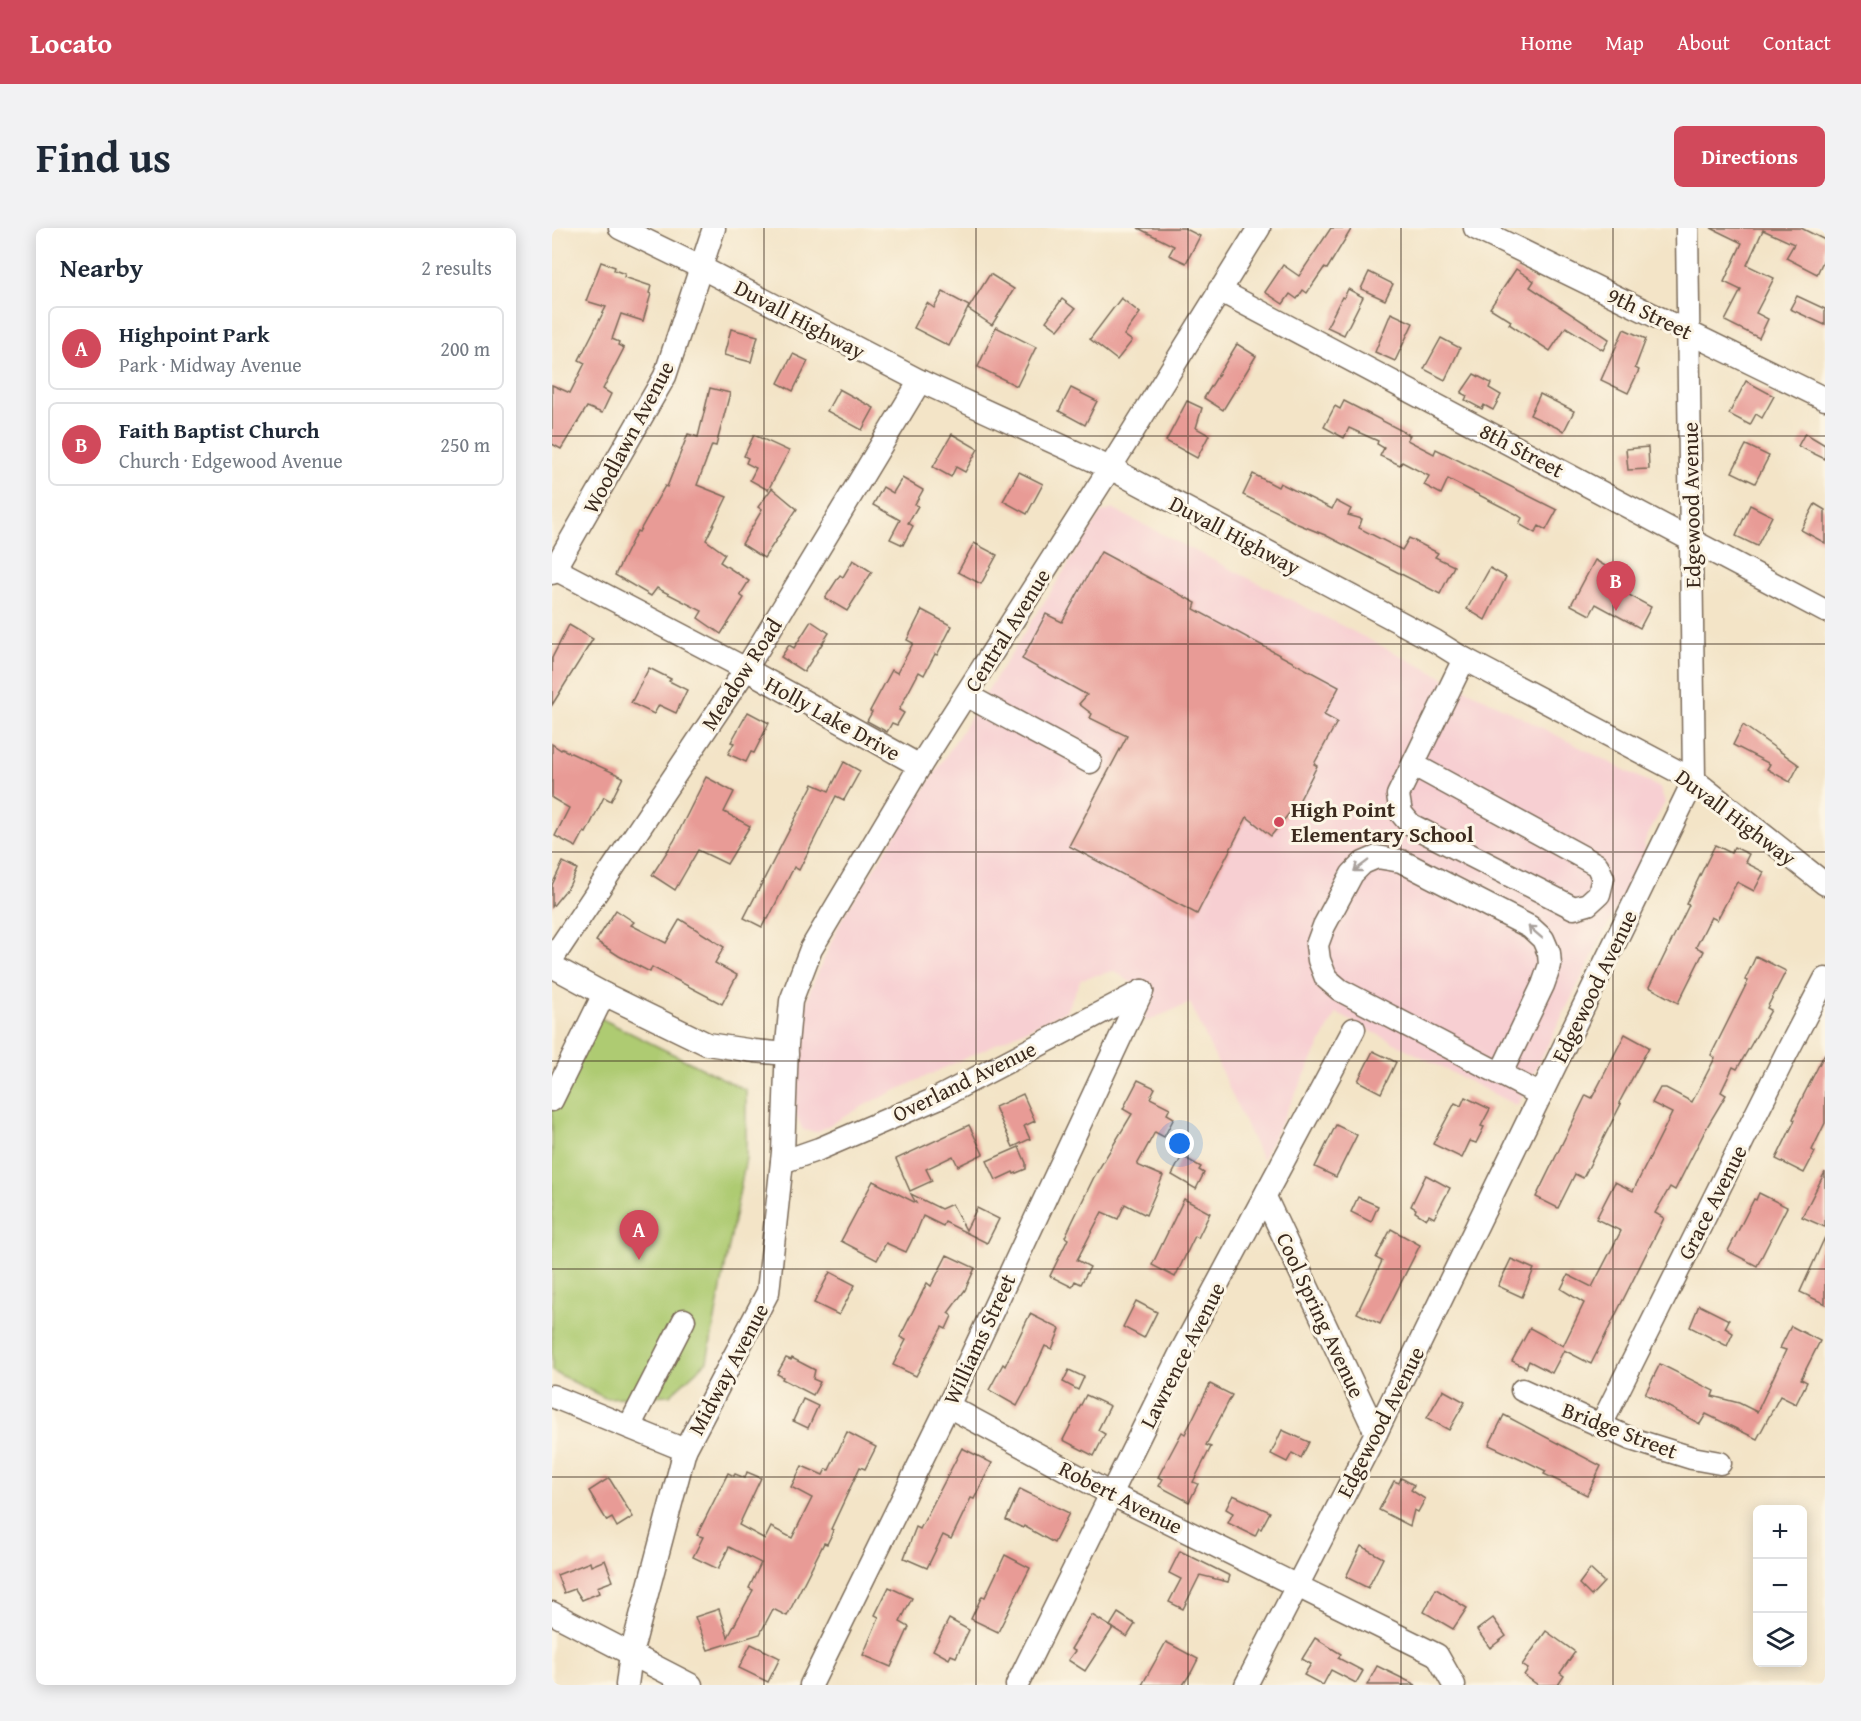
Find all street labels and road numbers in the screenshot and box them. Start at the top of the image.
street label: Duvall Highway [729,271,871,367]
street label: 9th Street [1602,279,1698,347]
street label: Woodlawn Avenue [574,355,682,519]
street label: 8th Street [1474,414,1570,486]
street label: Edgewood Avenue [1674,422,1708,588]
street label: Duvall Highway [1164,487,1306,583]
street label: Central Avenue [956,562,1058,698]
street label: Meadow Road [693,611,789,736]
street label: Holly Lake Drive [759,668,907,768]
street label: Duvall Highway [1669,761,1803,873]
street label: Edgewood Avenue [1543,904,1645,1068]
street label: Overland Avenue [887,1032,1041,1130]
street label: Grace Avenue [1669,1139,1755,1265]
street label: Cool Spring Avenue [1269,1227,1373,1403]
street label: Williams Street [935,1268,1023,1410]
street label: Lawrence Avenue [1131,1276,1233,1434]
street label: Midway Avenue [680,1297,776,1441]
street label: Edgewood Avenue [1328,1341,1432,1503]
street label: Bridge Street [1558,1393,1683,1467]
street label: Robert Avenue [1054,1452,1188,1542]

